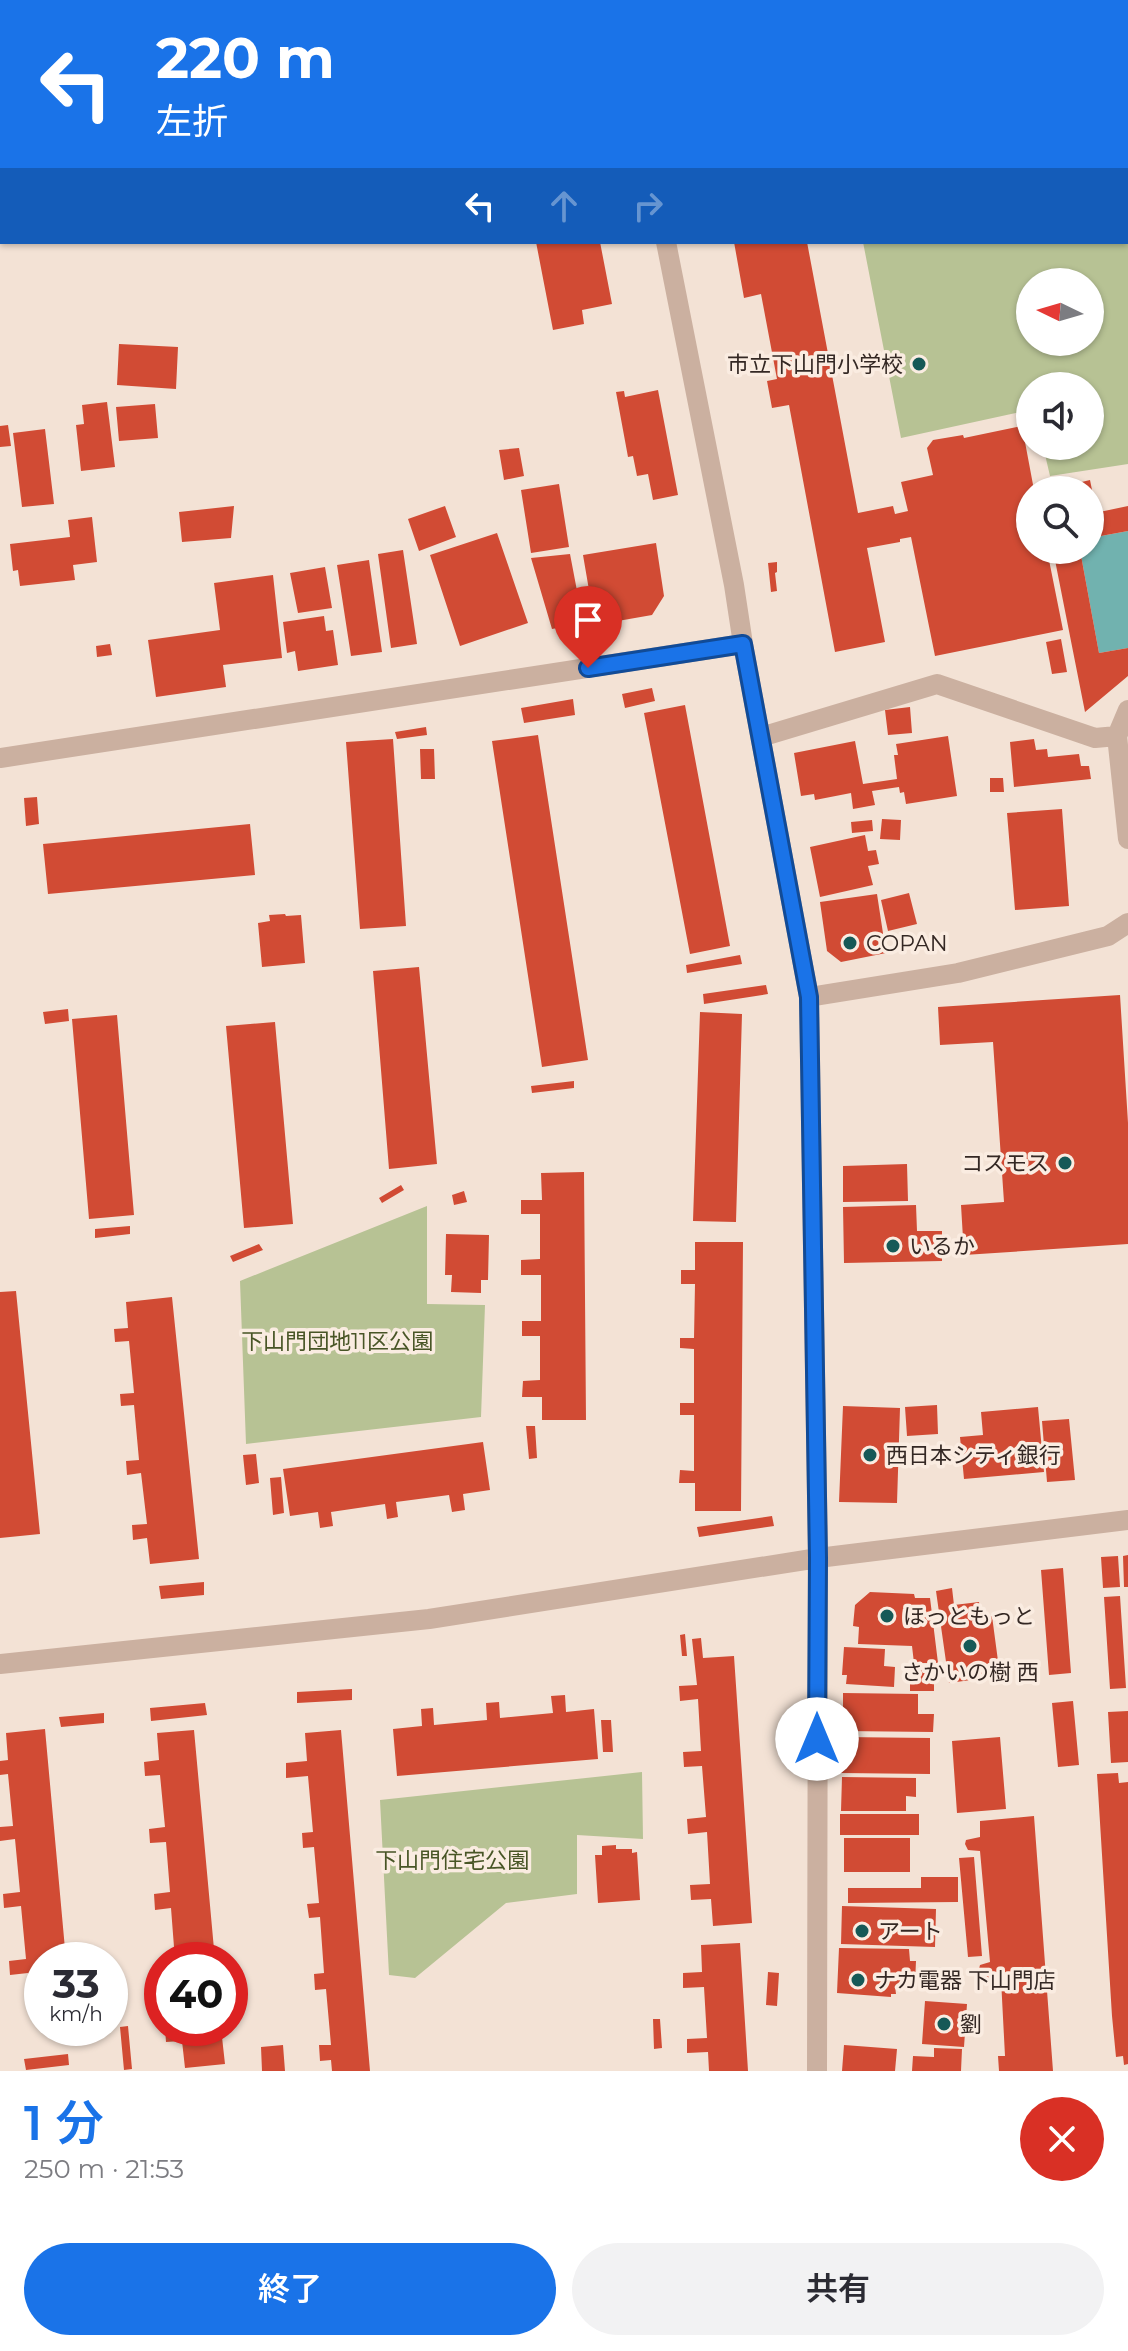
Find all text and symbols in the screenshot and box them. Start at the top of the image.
text: 220 m [156,24,335,92]
icon: left [24,32,128,136]
text: 左折 [156,99,228,143]
icon: left [458,184,502,228]
icon: ahead [542,184,586,228]
icon: right [626,184,670,228]
north arrow [1016,268,1104,356]
map controls [1016,268,1104,564]
place label: 市立下山門小学校 [727,351,903,378]
marker: 市立下山門小学校 [910,355,928,373]
button: sound [1016,372,1104,460]
button: search [1016,476,1104,564]
pin [554,586,622,668]
icon: arrive [566,598,610,642]
place label: COPAN [866,930,948,957]
marker: COPAN [841,934,859,952]
place label: コスモス [961,1150,1049,1177]
marker: コスモス [1056,1154,1074,1172]
place label: いるか [909,1233,975,1260]
marker: いるか [884,1237,902,1255]
park label: 下山門団地11区公園 [241,1328,433,1355]
place label: 西日本シティ銀行 [886,1442,1061,1469]
marker: 西日本シティ銀行 [861,1446,879,1464]
place label: ほっともっと [903,1603,1035,1630]
marker: ほっともっと [878,1607,896,1625]
marker: さかいの樹 西 [961,1637,979,1655]
place label: さかいの樹 西 [901,1659,1039,1686]
position arrow [775,1697,859,1781]
park label: 下山門住宅公園 [375,1847,529,1874]
place label: アート [878,1918,943,1945]
marker: アート [853,1922,871,1940]
speed limit sign: 40 [144,1942,248,2046]
text: 33 [52,1959,100,2008]
place label: ナカ電器 下山門店 [874,1967,1056,1994]
marker: ナカ電器 下山門店 [849,1971,867,1989]
text: km/h [49,2002,103,2026]
place label: 劉 [960,2011,982,2038]
marker: 劉 [935,2015,953,2033]
text: 1 分 [24,2094,104,2152]
button: close [1020,2097,1104,2181]
text: 250 m · 21:53 [24,2153,184,2185]
button: 終了 [24,2243,556,2335]
button: 共有 [572,2243,1104,2335]

